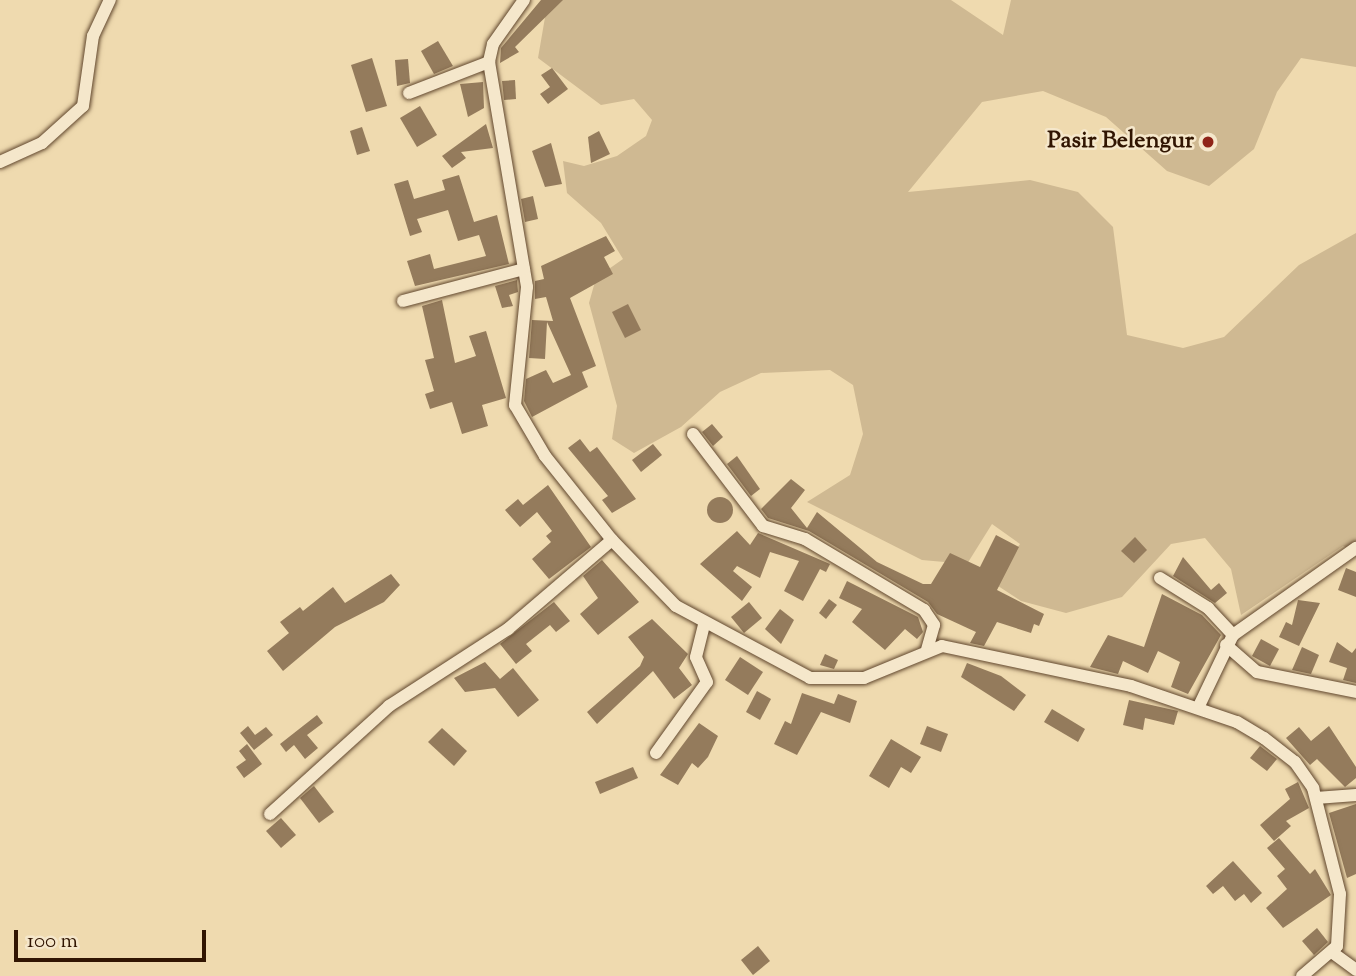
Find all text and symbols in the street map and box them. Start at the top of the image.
place label: Pasir Belengur [1047,128,1194,156]
marker: Pasir Belengur [1200,134,1216,150]
scale bar [18,916,210,960]
text: 100 m [27,927,78,957]

